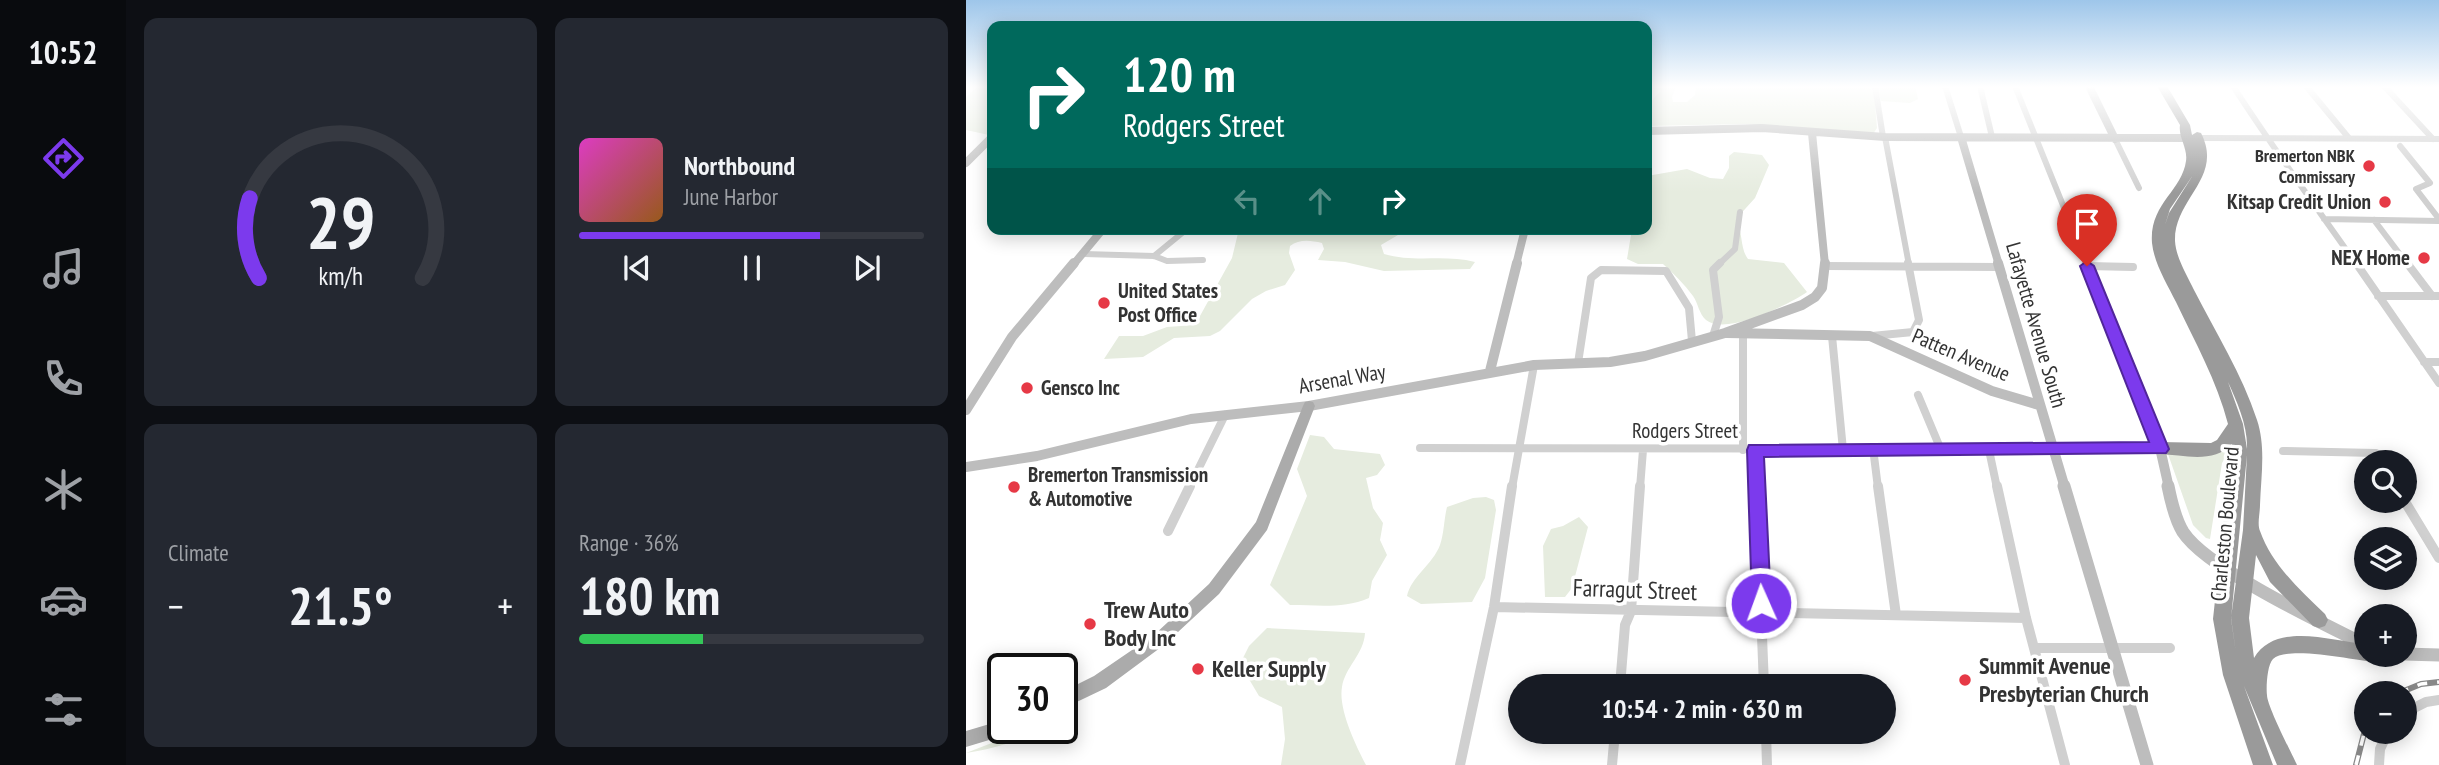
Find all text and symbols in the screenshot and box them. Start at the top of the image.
text: 10:52 [28,31,98,73]
text: 120 m [1123,42,1236,106]
icon: right [1008,49,1099,140]
text: Rodgers Street [1123,104,1284,146]
icon: directions [39,134,88,183]
place label: Bremerton NBK Commissary [2255,144,2356,188]
text: Northbound [684,149,795,182]
marker: Bremerton NBK Commissary [2361,158,2377,174]
text: 29 [306,175,375,269]
text: June Harbor [684,182,778,211]
icon: left [1228,182,1266,220]
icon: ahead [1301,182,1339,220]
icon: right [1374,182,1412,220]
place label: Kitsap Credit Union [2227,188,2371,215]
pin [2057,194,2117,266]
marker: Kitsap Credit Union [2377,194,2393,210]
icon: arrive [2068,205,2106,243]
street label: Lafayette Avenue South [2000,239,2073,411]
icon: music [39,244,88,293]
place label: NEX Home [2331,244,2410,271]
icon: previous [618,249,656,287]
icon: pause [733,249,771,287]
icon: next [848,249,886,287]
marker: NEX Home [2416,250,2432,266]
text: km/h [318,260,363,292]
place label: United States Post Office [1118,277,1218,328]
marker: United States Post Office [1096,295,1112,311]
street label: Patten Avenue [1908,322,2014,387]
icon: phone [39,354,88,403]
street label: Arsenal Way [1296,358,1388,399]
place label: Gensco Inc [1041,374,1120,401]
marker: Gensco Inc [1019,380,1035,396]
street label: Rodgers Street [1632,417,1738,444]
street label: Charleston Boulevard [2204,446,2245,602]
map controls [2354,450,2417,744]
button: search [2354,450,2417,513]
place label: Bremerton Transmission & Automotive [1028,461,1208,512]
icon: climate [39,465,88,514]
marker: Bremerton Transmission & Automotive [1006,479,1022,495]
button: layers [2354,527,2417,590]
text: Range · 36% [579,528,679,557]
text: Climate [168,538,229,567]
text: 180 km [579,562,720,629]
position arrow [1724,566,1798,640]
text: 21.5° [288,572,393,639]
street label: Farragut Street [1572,572,1698,607]
icon: car [39,575,88,624]
text: − [168,581,184,630]
text: + [497,581,513,630]
place label: Trew Auto Body Inc [1104,594,1189,653]
button: + [2354,604,2417,667]
marker: Trew Auto Body Inc [1082,616,1098,632]
place label: Summit Avenue Presbyterian Church [1979,650,2149,709]
speed limit sign: 30 [987,653,1078,744]
place label: Keller Supply [1212,653,1326,684]
marker: Keller Supply [1190,661,1206,677]
marker: Summit Avenue Presbyterian Church [1957,672,1973,688]
button: − [2354,681,2417,744]
icon: filters [39,685,88,734]
text: 10:54 · 2 min · 630 m [1602,692,1802,725]

